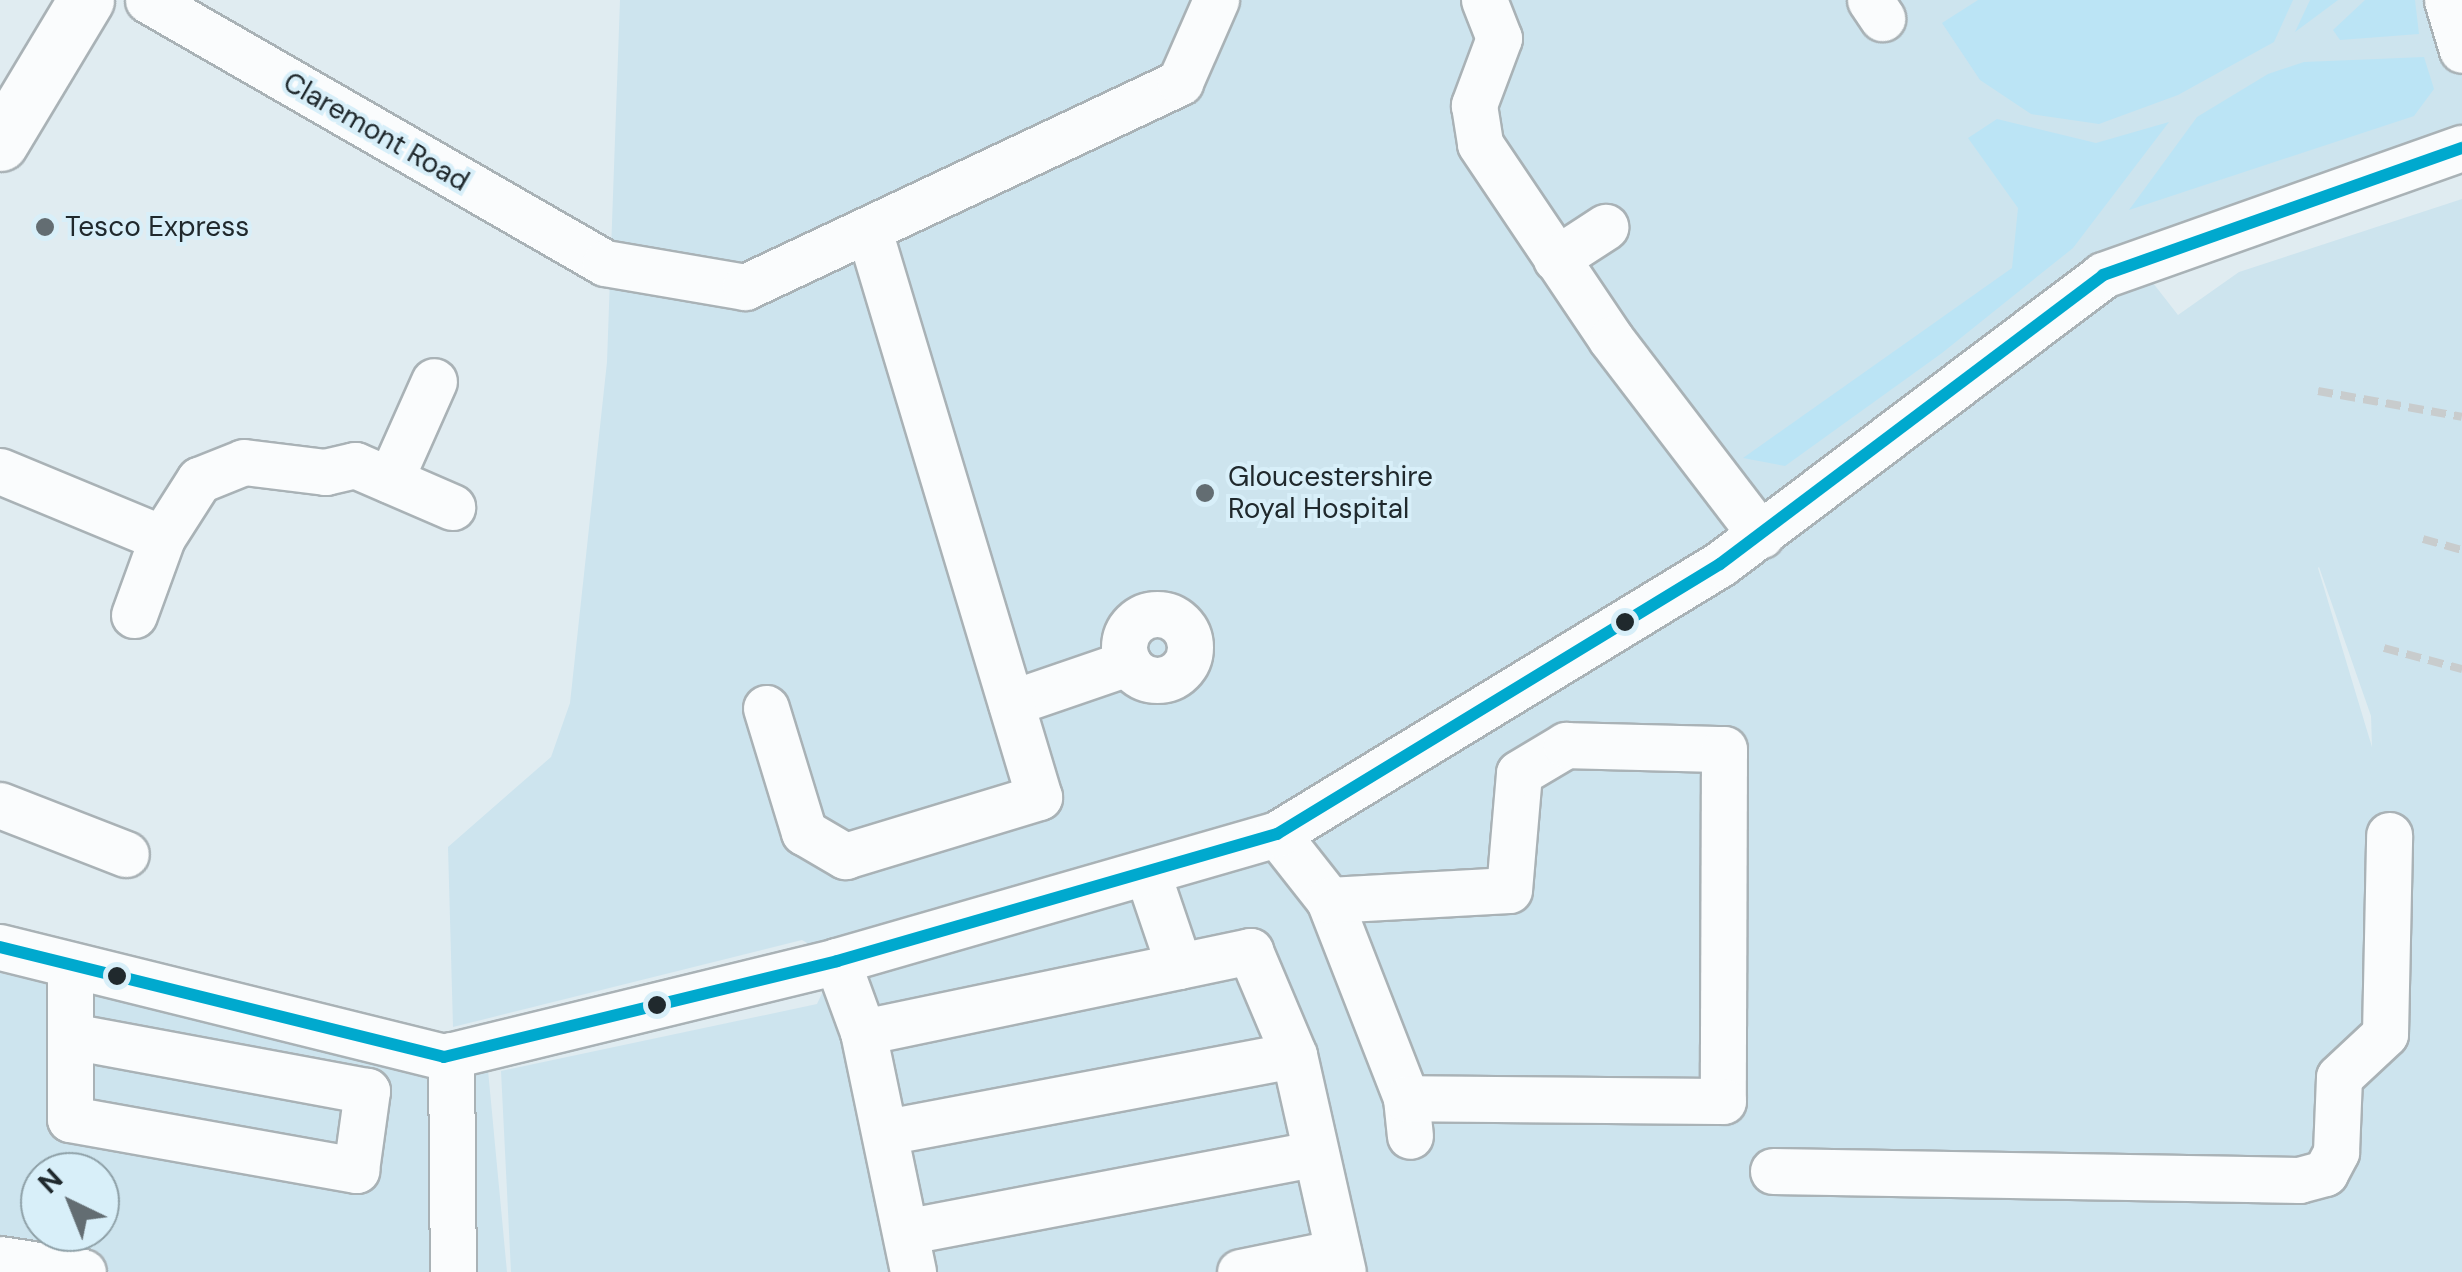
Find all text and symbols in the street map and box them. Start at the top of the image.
street label: Claremont Road [277,65,475,199]
place label: Tesco Express [65,210,249,244]
marker: Tesco Express [34,216,56,238]
place label: Gloucestershire Royal Hospital [1228,460,1433,526]
marker: Gloucestershire Royal Hospital [1192,480,1218,506]
unlabelled marker [1615,612,1635,632]
unlabelled marker [107,966,127,986]
unlabelled marker [647,995,667,1015]
north arrow [20,1152,120,1252]
text: N [30,1161,71,1202]

